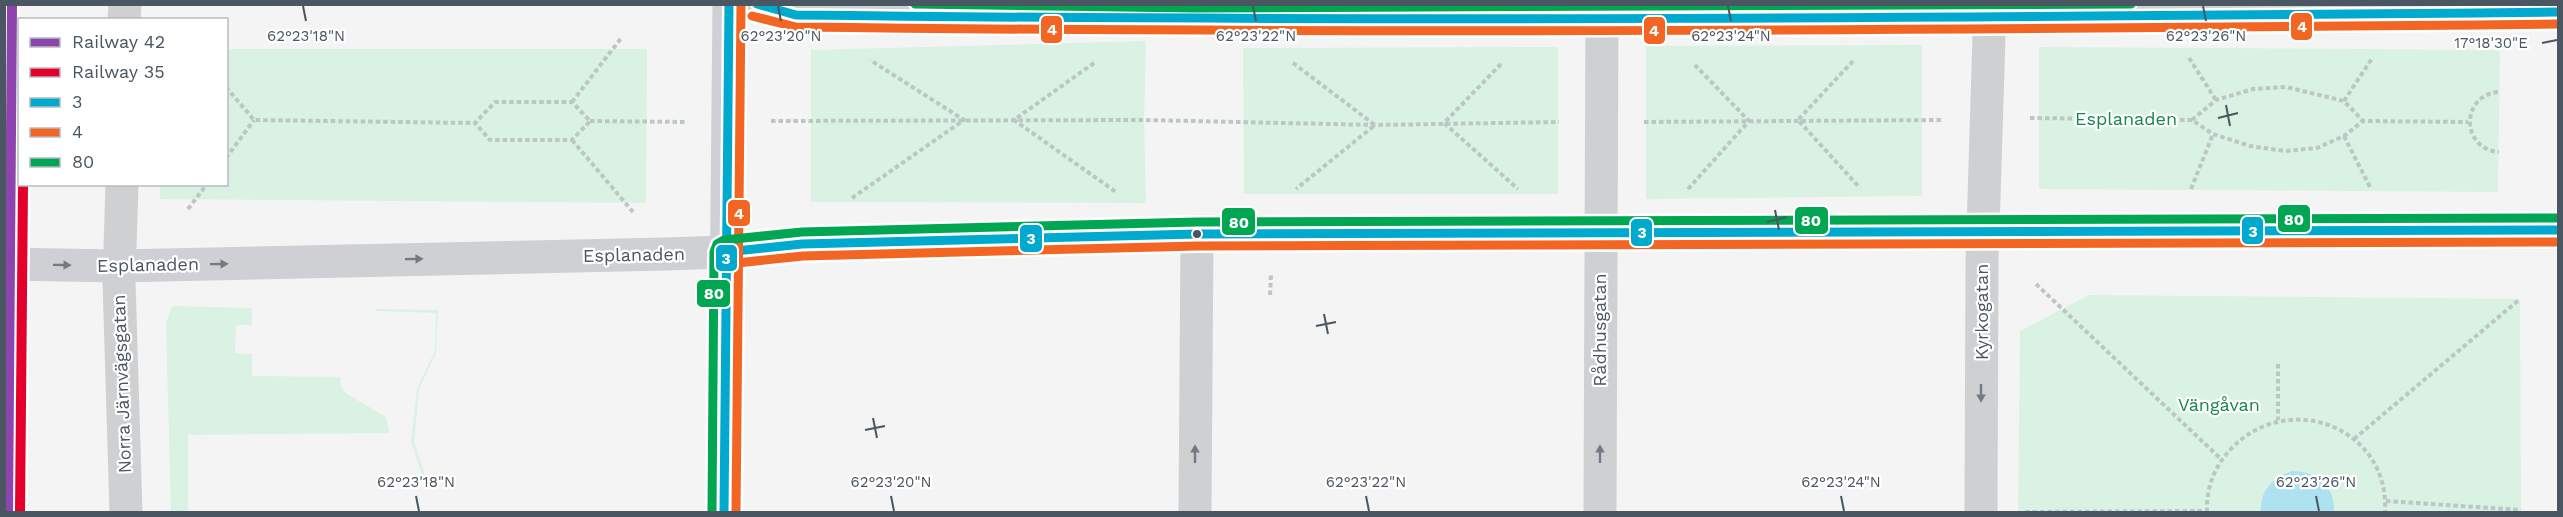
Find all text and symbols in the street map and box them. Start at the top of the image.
line badge: 4 [2290,12,2313,41]
line badge: 4 [1040,15,1063,44]
line badge: 4 [1643,16,1666,45]
text: 4 [2297,17,2307,36]
legend [18,18,228,186]
text: 4 [1047,20,1057,39]
text: 4 [1649,21,1659,40]
text: 62°23'18"N [267,27,345,45]
text: 62°23'20"N [741,27,821,45]
text: 62°23'22"N [1216,27,1296,45]
text: 62°23'24"N [1691,27,1771,45]
text: 62°23'26"N [2166,27,2246,45]
text: Railway 42 [72,31,165,52]
text: 17°18'30"E [2454,34,2528,52]
text: Railway 35 [72,61,165,82]
text: 3 [72,91,83,112]
park label: Esplanaden [2075,108,2177,129]
text: 4 [72,121,83,142]
text: 80 [72,151,94,172]
line badge: 4 [727,199,751,227]
text: 4 [734,204,744,223]
line badge: 80 [2277,204,2311,233]
line badge: 80 [1794,206,1829,235]
line badge: 80 [1221,207,1256,236]
text: 80 [2284,210,2304,229]
text: 80 [1801,211,1821,230]
text: 80 [1229,213,1249,232]
line badge: 3 [2241,216,2264,245]
line badge: 3 [1630,218,1653,247]
text: 3 [2248,222,2258,241]
text: 3 [1637,223,1647,242]
line badge: 3 [1019,224,1043,253]
unlabelled marker [1191,228,1203,240]
text: 3 [1026,229,1036,248]
street label: Esplanaden [583,243,685,266]
line badge: 3 [715,244,738,272]
text: 3 [721,249,731,268]
street label: Esplanaden [97,253,199,276]
one-way arrow [405,255,424,264]
one-way arrow [210,259,229,269]
one-way arrow [52,261,71,270]
street label: Kyrkogatan [1971,264,1992,360]
street label: Rådhusgatan [1589,273,1610,387]
line badge: 80 [696,279,731,308]
text: 80 [704,284,724,303]
street label: Norra Järnvägsgatan [108,294,135,474]
one-way arrow [1976,384,1986,403]
park label: Vängåvan [2178,394,2260,415]
one-way arrow [1190,445,1200,464]
one-way arrow [1595,445,1605,464]
text: 62°23'18"N [377,473,455,491]
text: 62°23'20"N [851,473,931,491]
text: 62°23'22"N [1326,473,1406,491]
text: 62°23'24"N [1801,473,1881,491]
text: 62°23'26"N [2276,473,2356,491]

